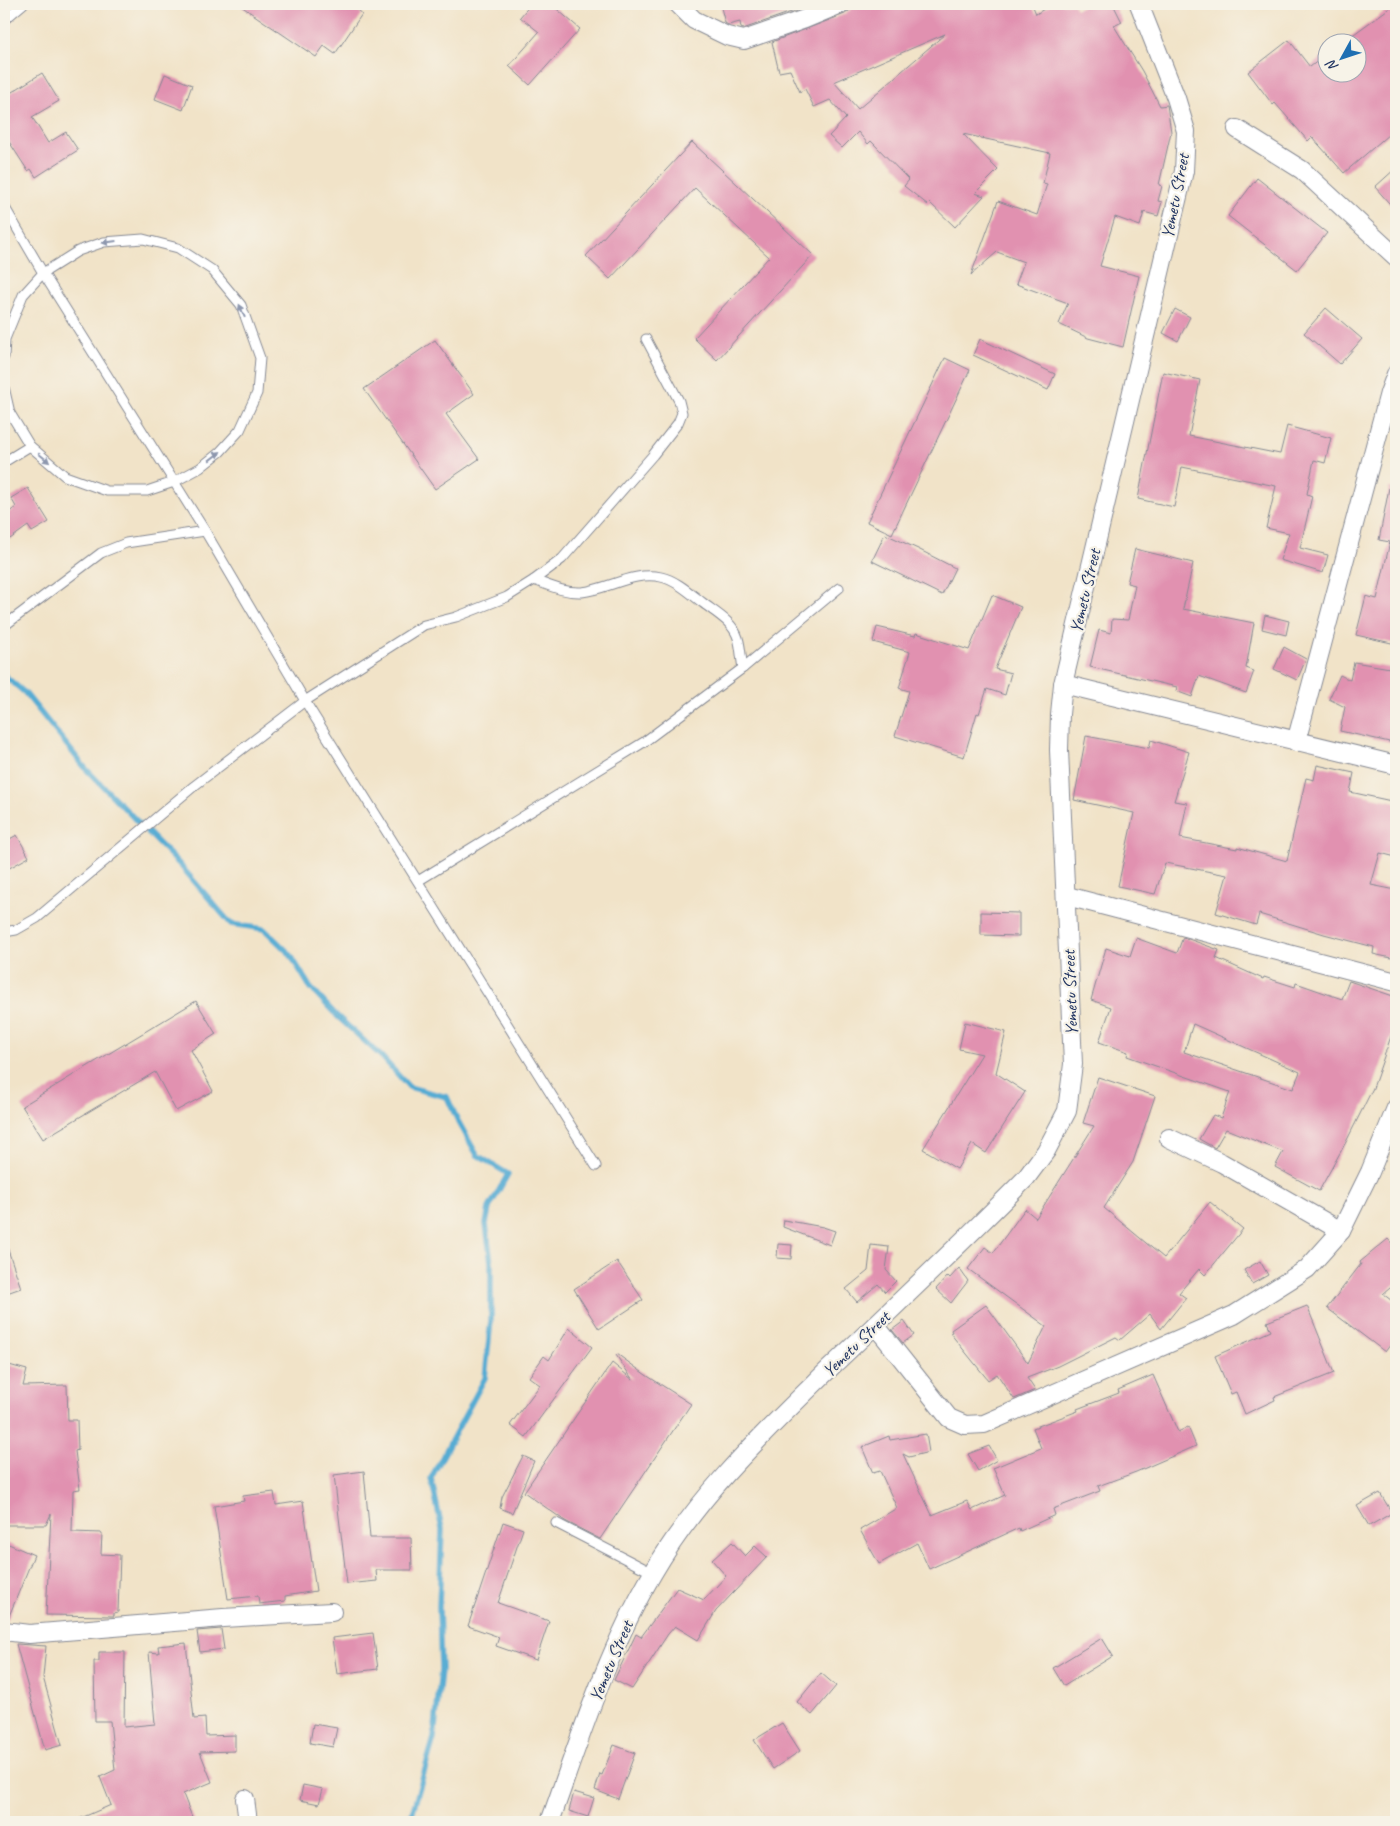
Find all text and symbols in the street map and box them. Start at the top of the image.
north arrow [1318,32,1368,82]
text: N [1322,55,1342,75]
street label: Yemetu Street [1156,150,1194,240]
one-way arrow [101,238,117,246]
one-way arrow [238,304,246,318]
one-way arrow [208,451,221,462]
one-way arrow [38,452,51,463]
street label: Yemetu Street [1065,545,1106,635]
street label: Yemetu Street [1057,948,1082,1036]
street label: Yemetu Street [818,1305,896,1382]
street label: Yemetu Street [584,1615,639,1705]

